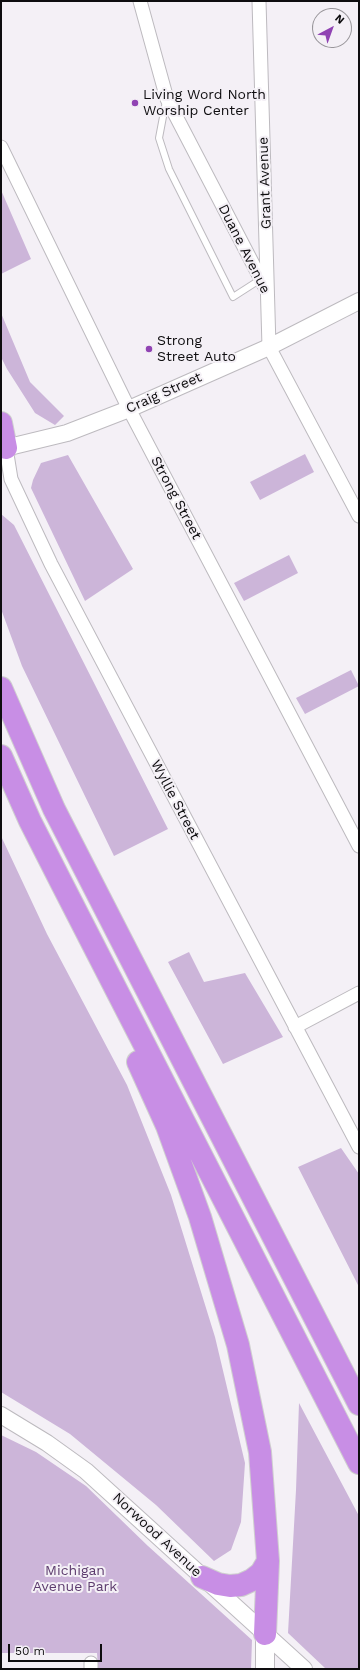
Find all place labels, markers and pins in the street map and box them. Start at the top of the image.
place label: Living Word North Worship Center [143,87,266,120]
marker: Living Word North Worship Center [130,98,140,108]
place label: Strong Street Auto [157,333,236,366]
marker: Strong Street Auto [144,344,154,354]

